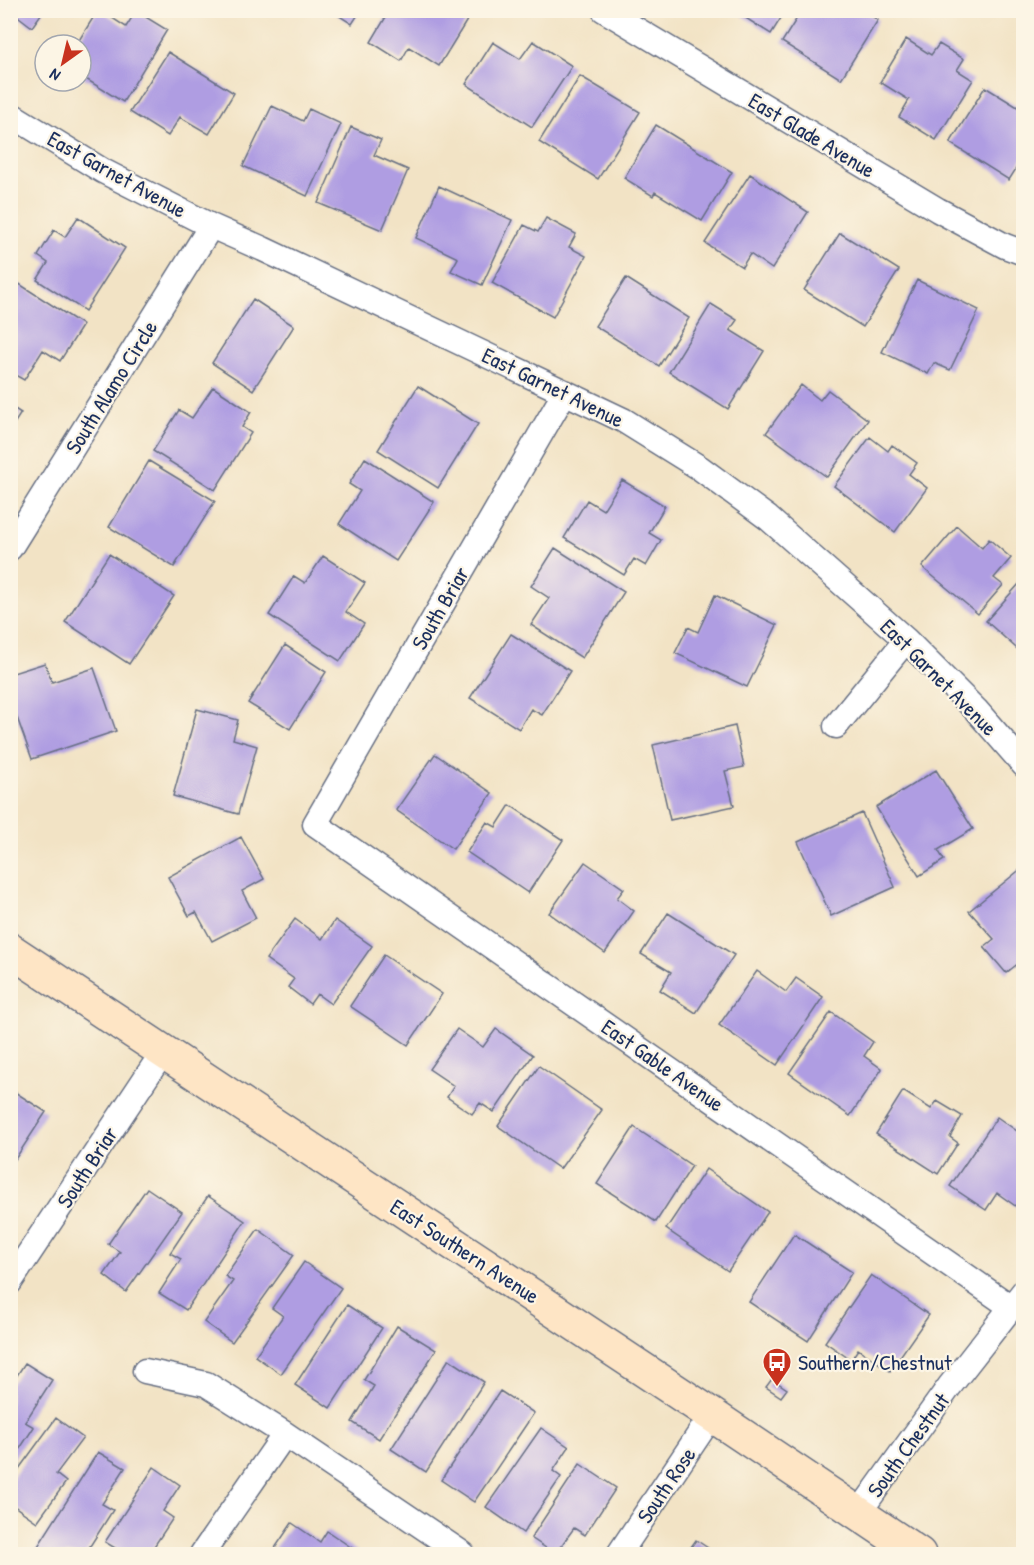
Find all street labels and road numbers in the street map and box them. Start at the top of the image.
street label: East Glade Avenue [743,85,881,185]
street label: East Garnet Avenue [42,123,192,225]
street label: South Alamo Circle [58,314,164,460]
street label: East Garnet Avenue [477,340,629,434]
street label: South Briar [404,561,476,655]
street label: East Garnet Avenue [874,612,1004,742]
street label: East Gable Avenue [596,1012,730,1118]
street label: South Briar [50,1120,125,1213]
street label: East Southern Avenue [385,1192,546,1311]
street label: South Chestnut [860,1386,956,1503]
street label: South Rose [630,1441,703,1529]

